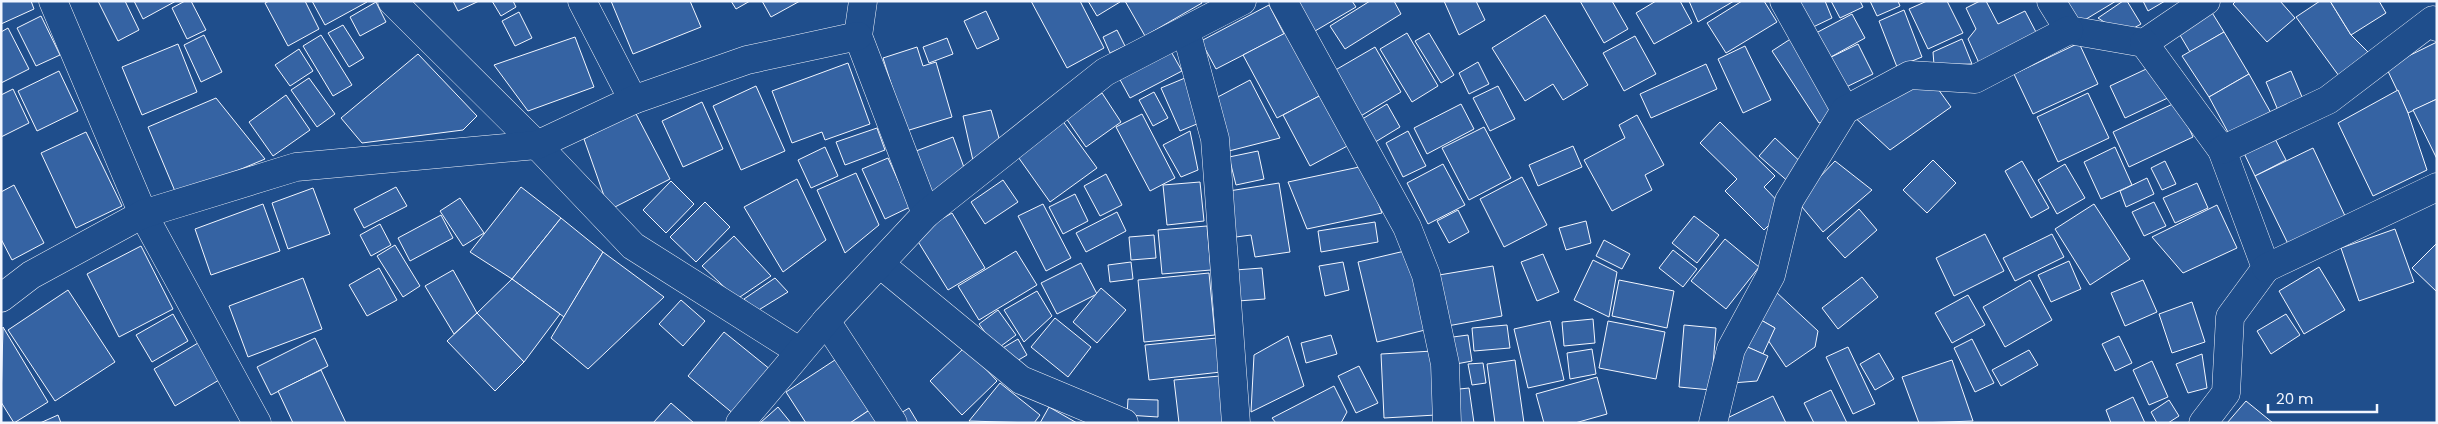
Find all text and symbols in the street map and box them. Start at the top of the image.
scale bar [2268,382,2377,414]
text: 20 m [2276,388,2314,409]

